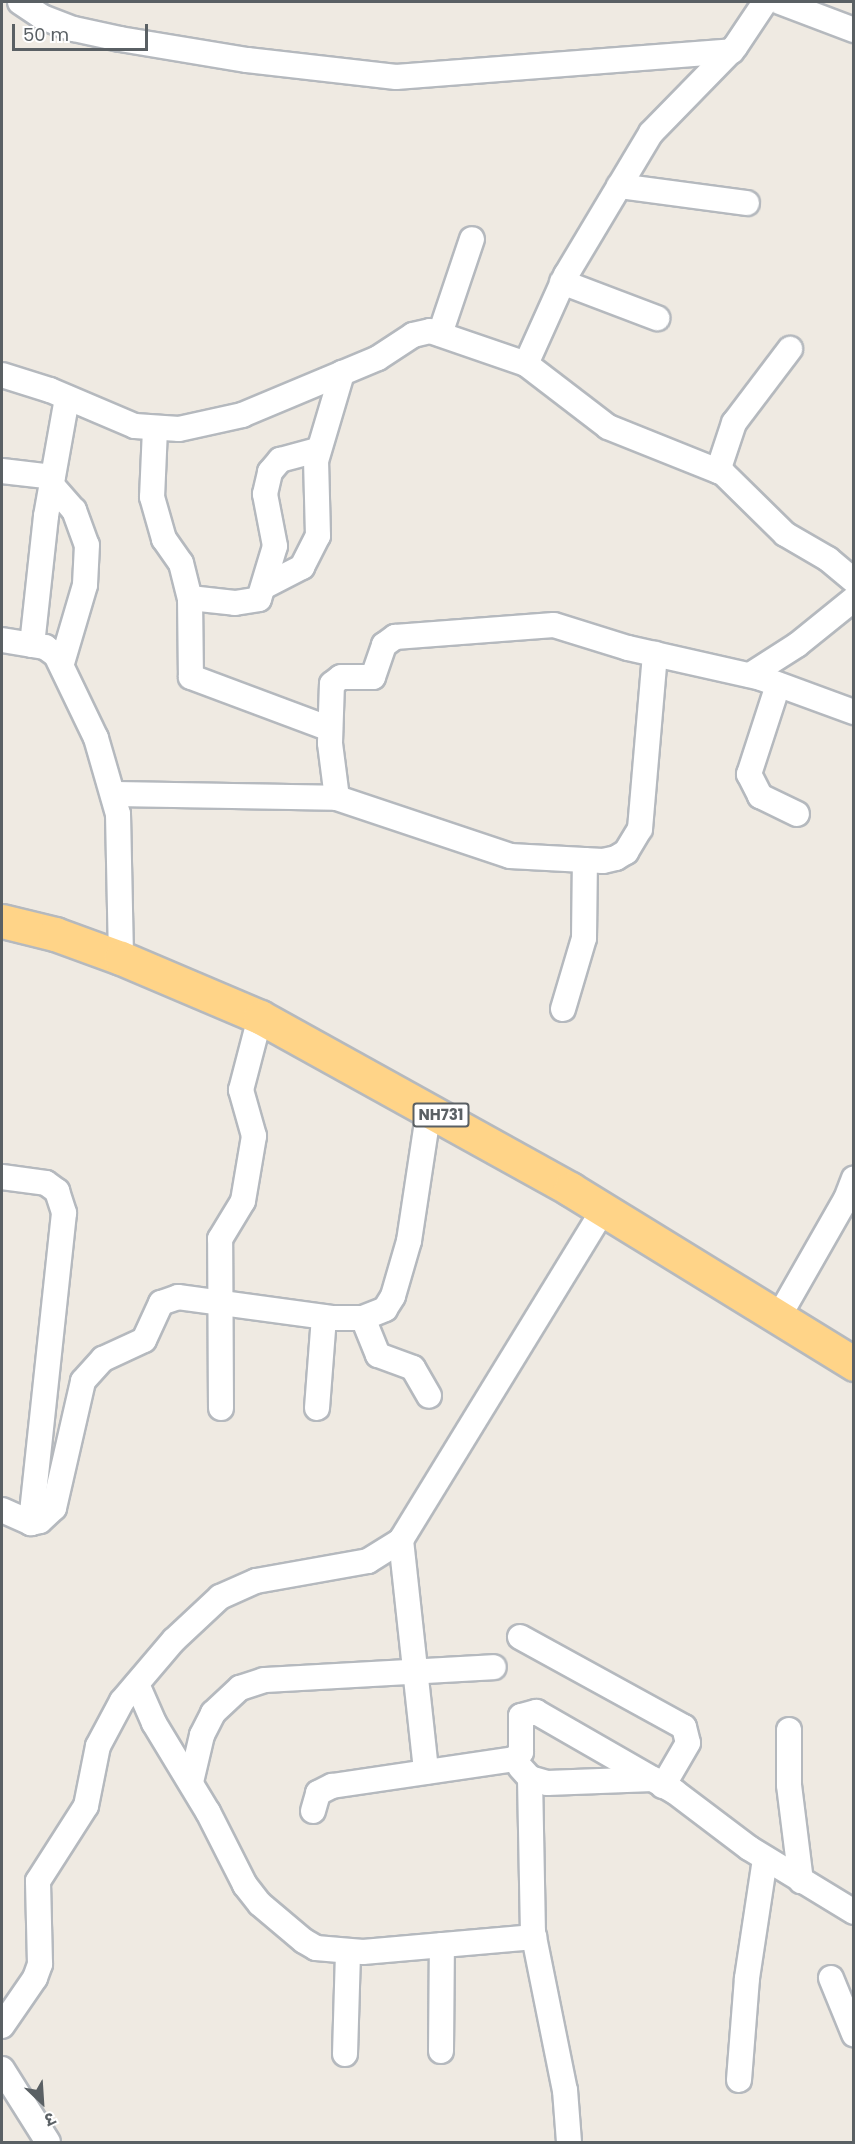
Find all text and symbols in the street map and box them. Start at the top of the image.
scale bar [15,12,152,50]
text: 50 m [23,22,69,47]
road number: NH731 [412,1103,470,1127]
north arrow [12,2072,72,2132]
text: उ [41,2106,59,2131]

